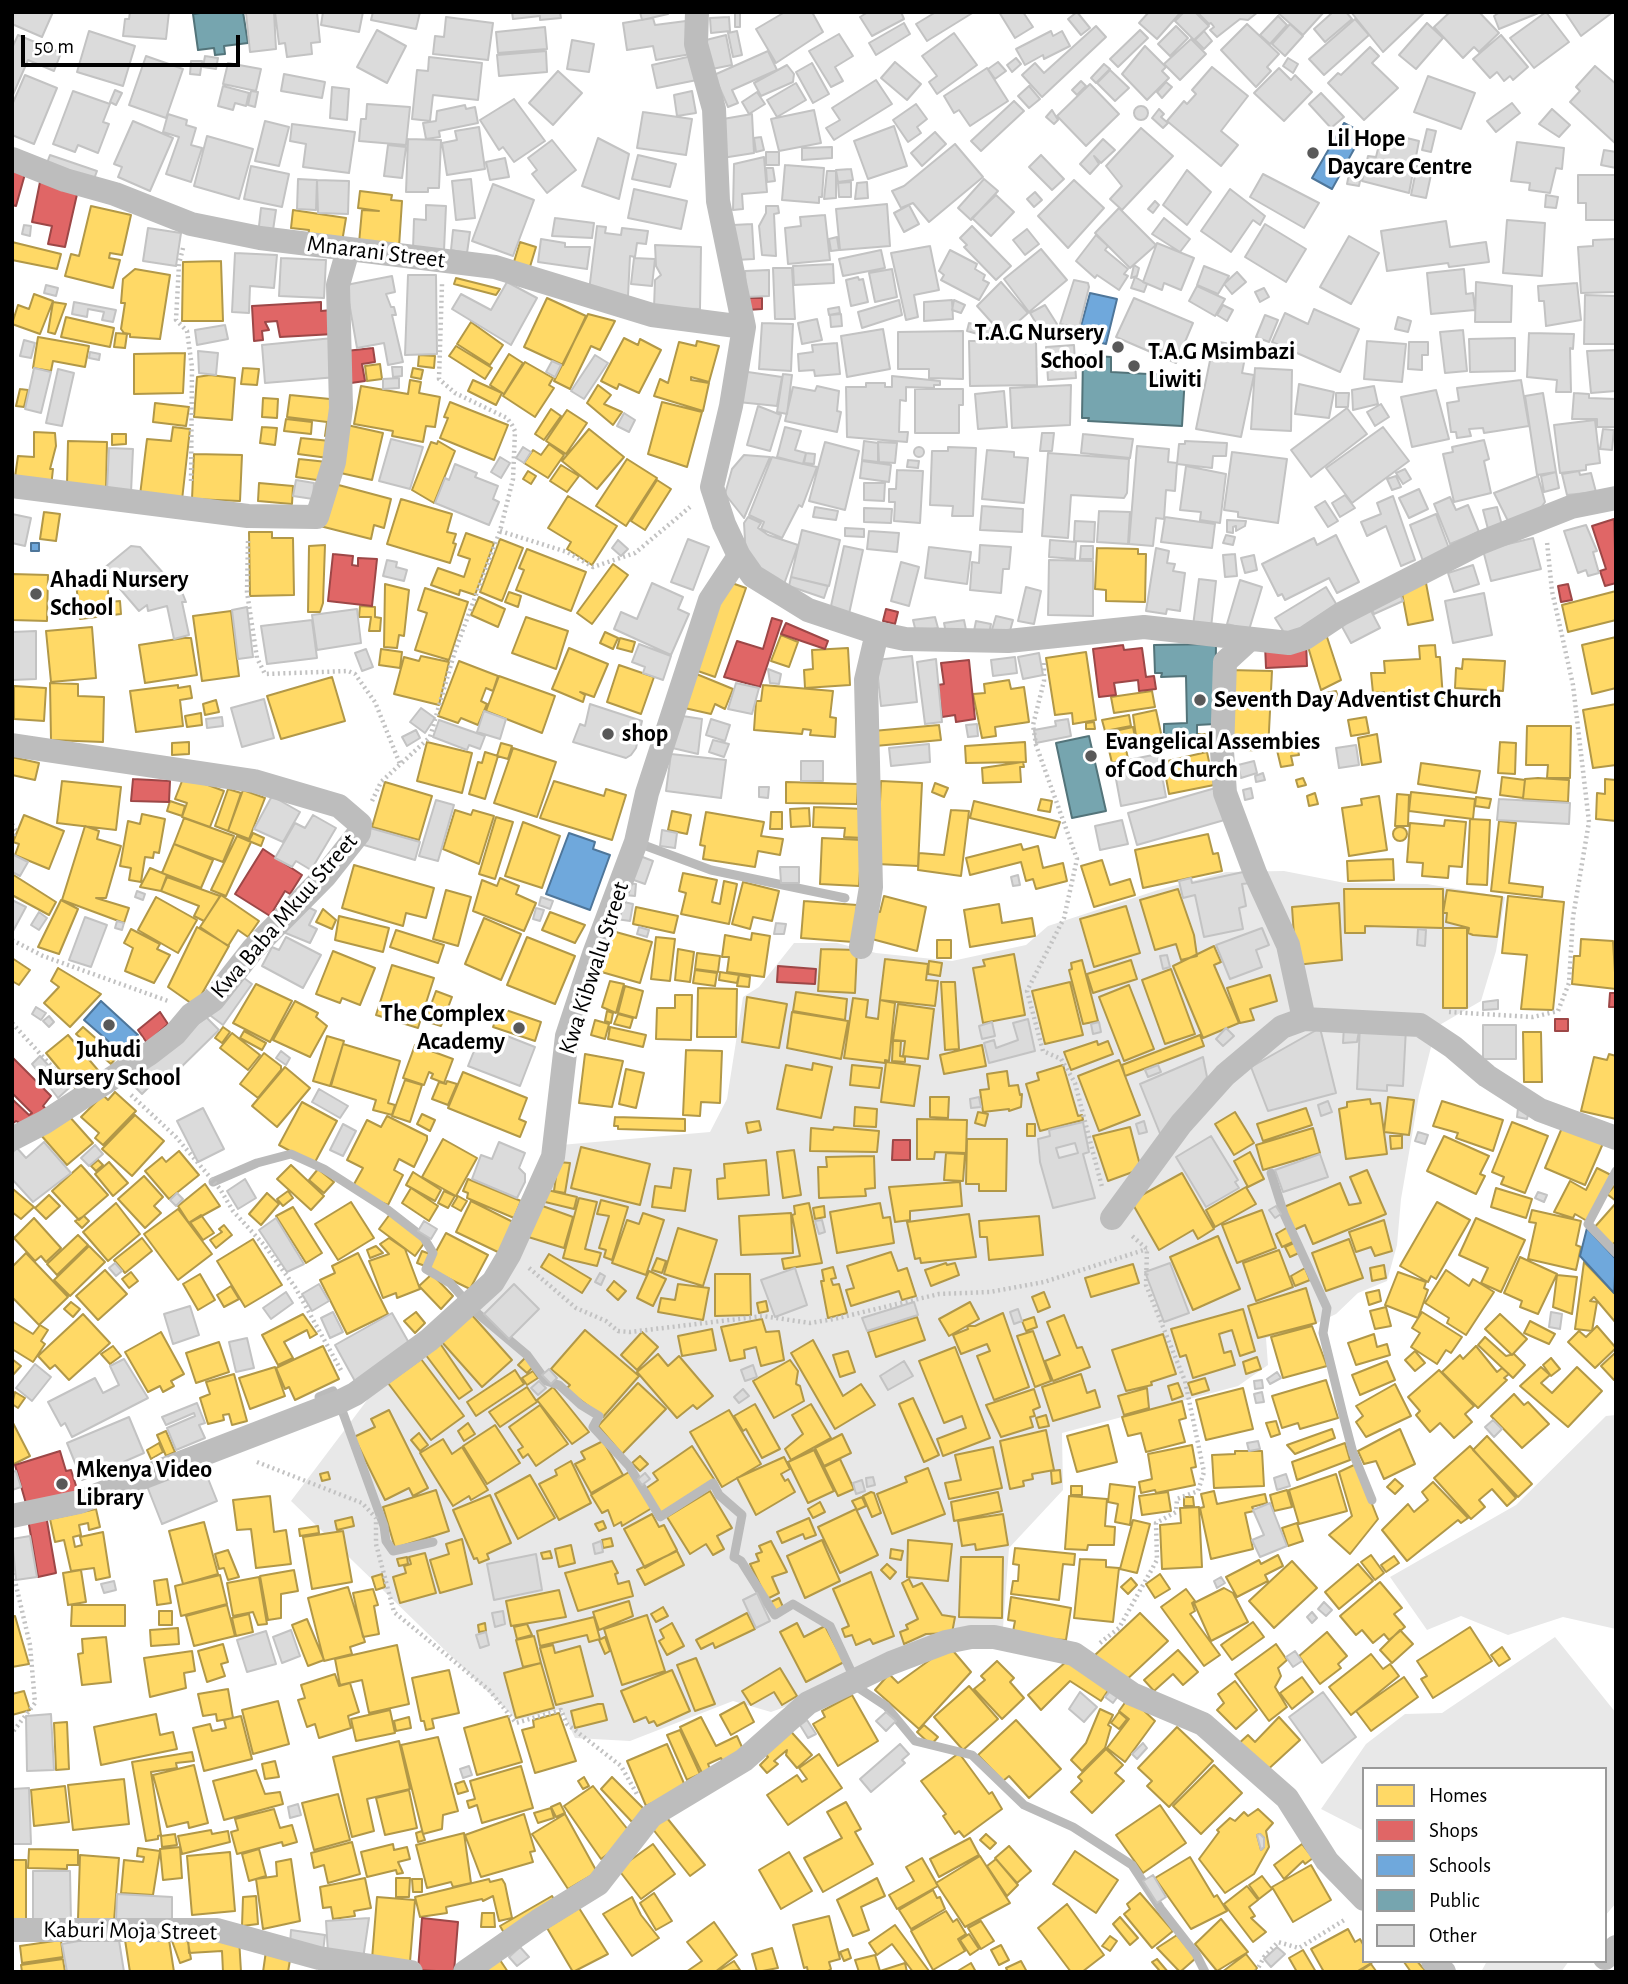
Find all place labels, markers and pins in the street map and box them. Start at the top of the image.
place label: Lil Hope Daycare Centre [1327,125,1472,181]
marker: Lil Hope Daycare Centre [1305,145,1321,161]
place label: T.A.G Nursery School [974,319,1104,375]
place label: T.A.G Msimbazi Liwiti [1148,338,1295,394]
marker: T.A.G Nursery School [1110,339,1126,355]
marker: T.A.G Msimbazi Liwiti [1126,358,1142,374]
place label: Ahadi Nursery School [50,566,188,622]
marker: Ahadi Nursery School [28,586,44,602]
place label: Seventh Day Adventist Church [1214,686,1502,714]
marker: Seventh Day Adventist Church [1192,692,1208,708]
place label: shop [622,720,668,748]
marker: shop [600,726,616,742]
place label: Evangelical Assembies of God Church [1105,728,1320,784]
marker: Evangelical Assembies of God Church [1083,748,1099,764]
place label: The Complex Academy [381,1000,505,1056]
marker: Juhudi Nursery School [101,1017,117,1033]
marker: The Complex Academy [511,1020,527,1036]
place label: Juhudi Nursery School [37,1036,181,1092]
place label: Mkenya Video Library [76,1456,212,1512]
marker: Mkenya Video Library [54,1476,70,1492]

